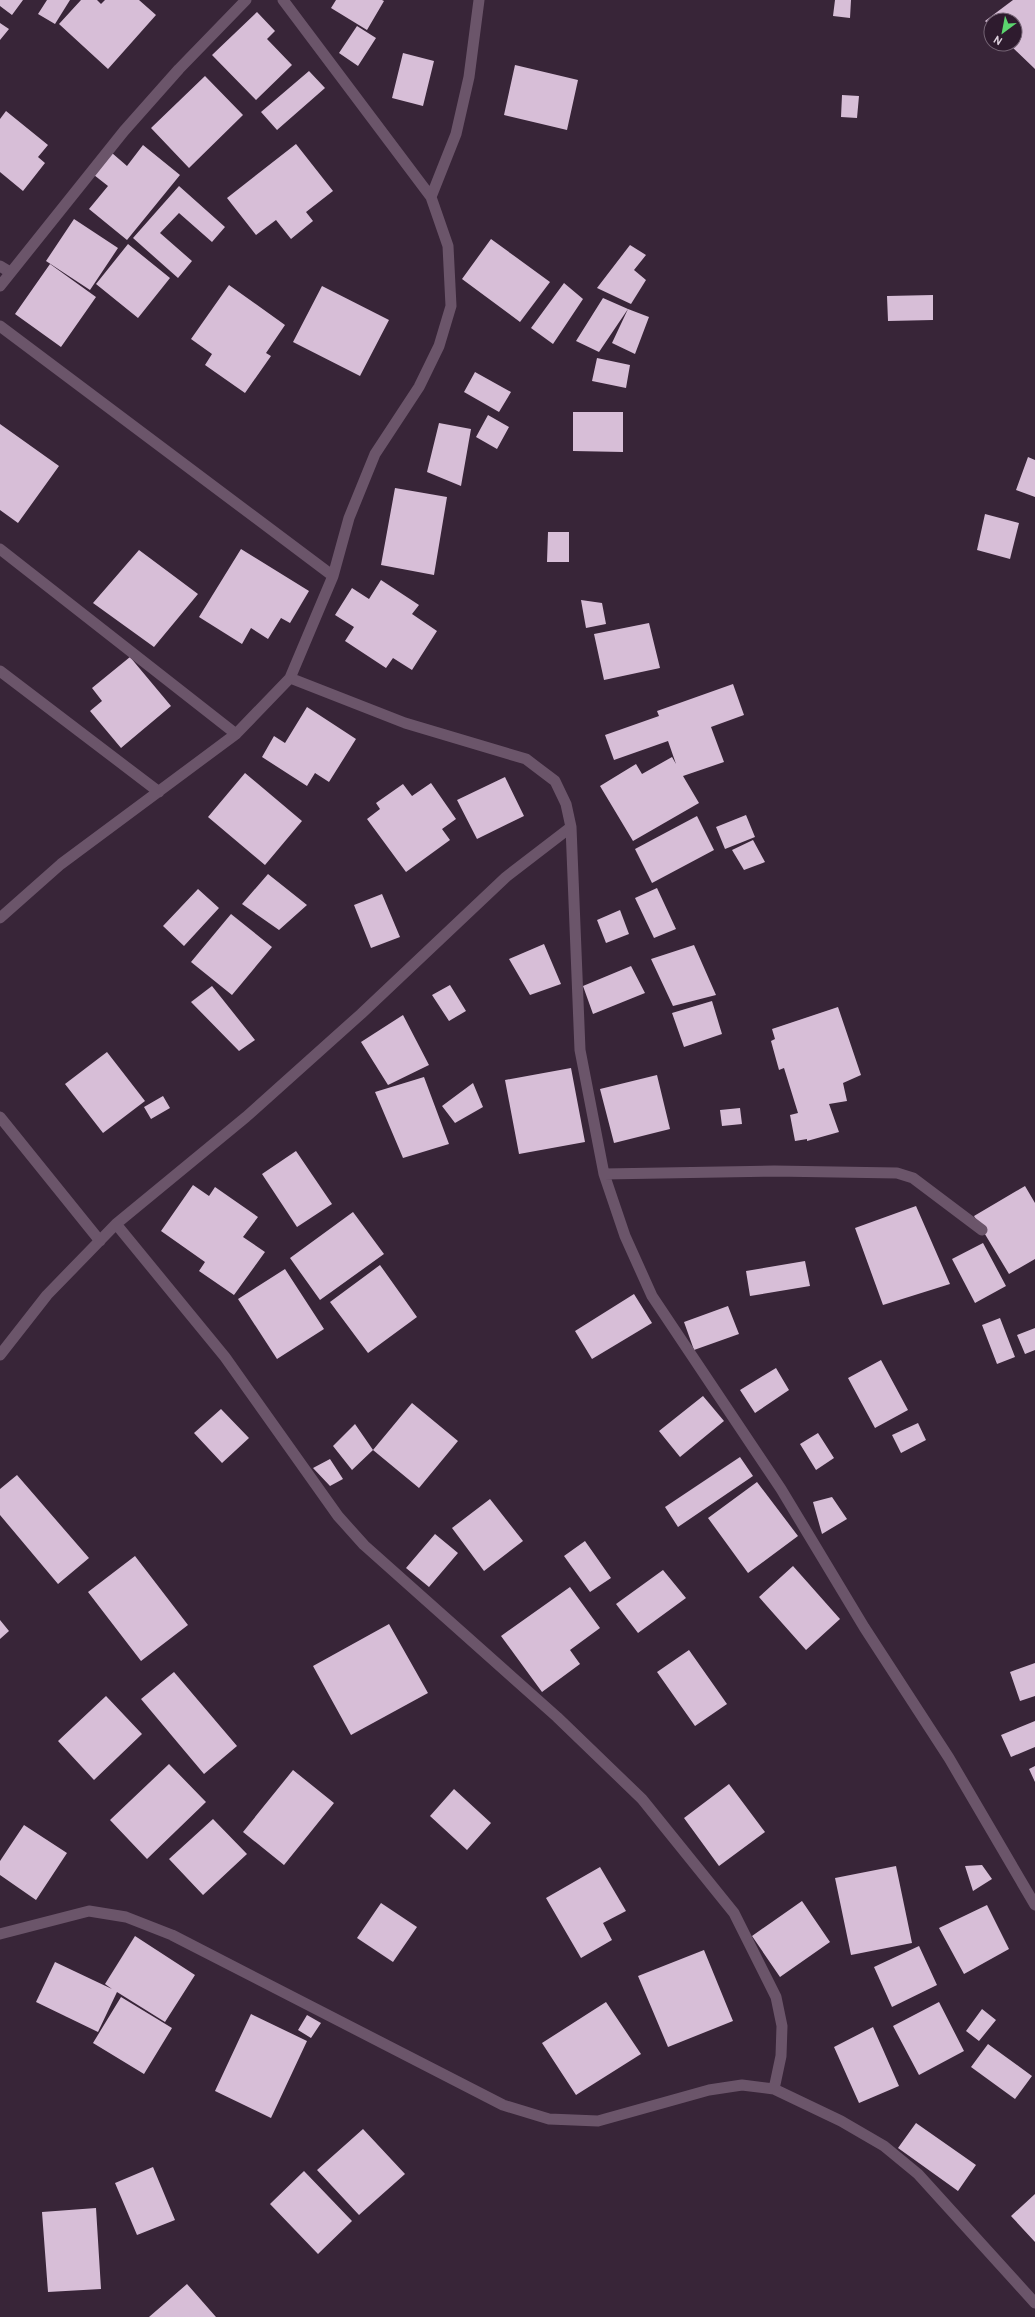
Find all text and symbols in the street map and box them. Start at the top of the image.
north arrow [983,12,1023,52]
text: N [991,32,1005,48]

